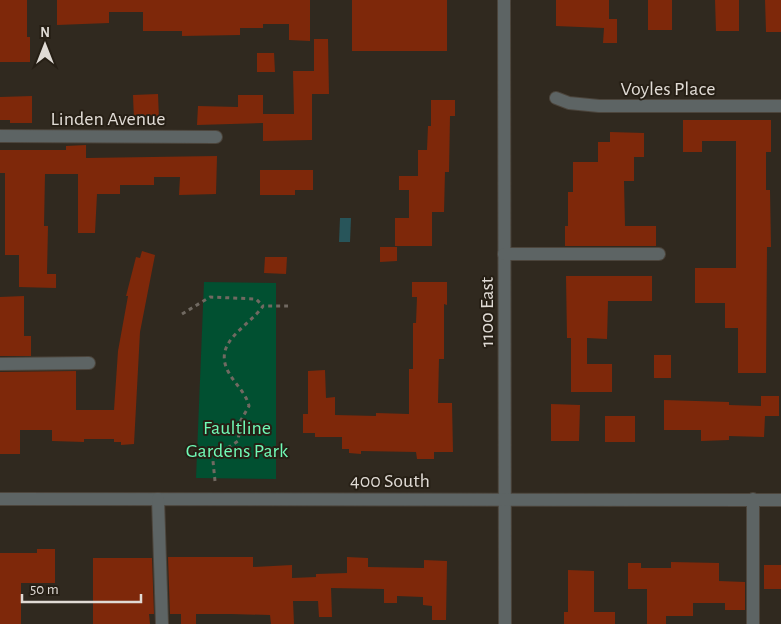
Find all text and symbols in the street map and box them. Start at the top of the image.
north arrow [20,20,70,70]
text: N [40,26,50,40]
street label: Voyles Place [621,79,715,99]
street label: Linden Avenue [51,109,165,129]
street label: 1100 East [477,276,497,347]
park label: Faultline Gardens Park [186,418,288,461]
street label: 400 South [350,471,430,491]
scale bar [22,572,141,604]
text: 50 m [30,582,59,597]

